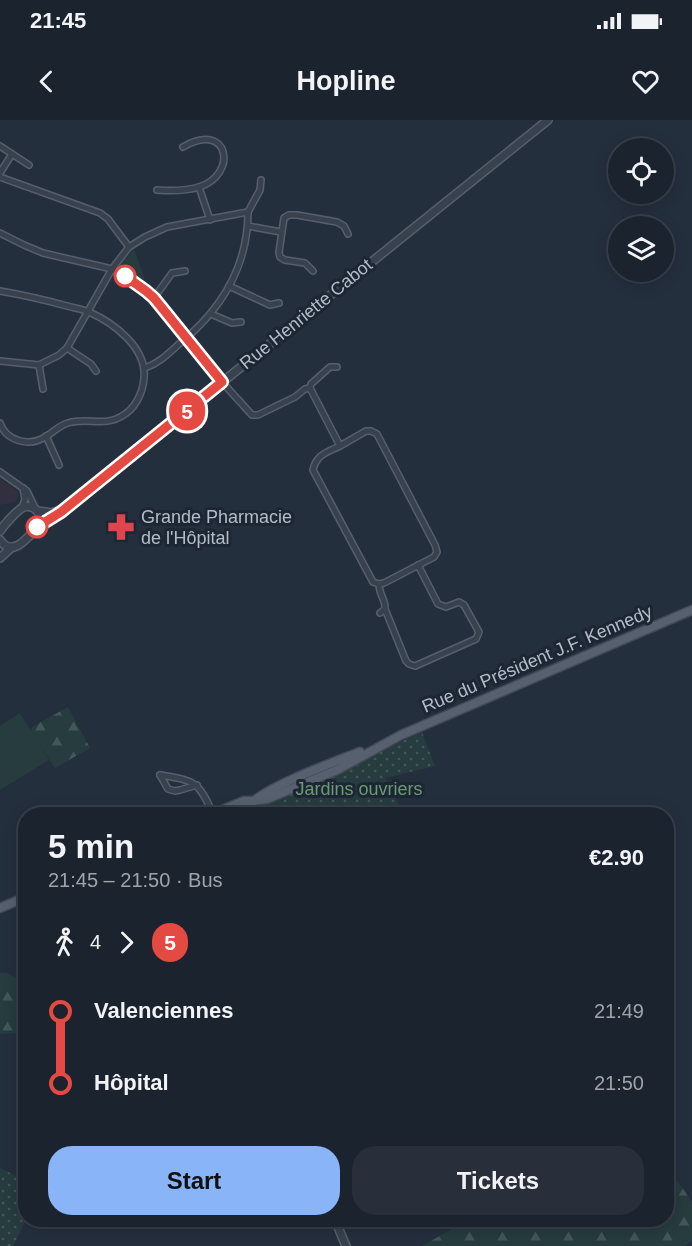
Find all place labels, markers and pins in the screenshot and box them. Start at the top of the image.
unlabelled marker [114,265,136,287]
place label: Grande Pharmacie de l'Hôpital [141,507,292,548]
pharmacy icon: Grande Pharmacie de l'Hôpital [106,512,136,542]
unlabelled marker [26,516,48,538]

